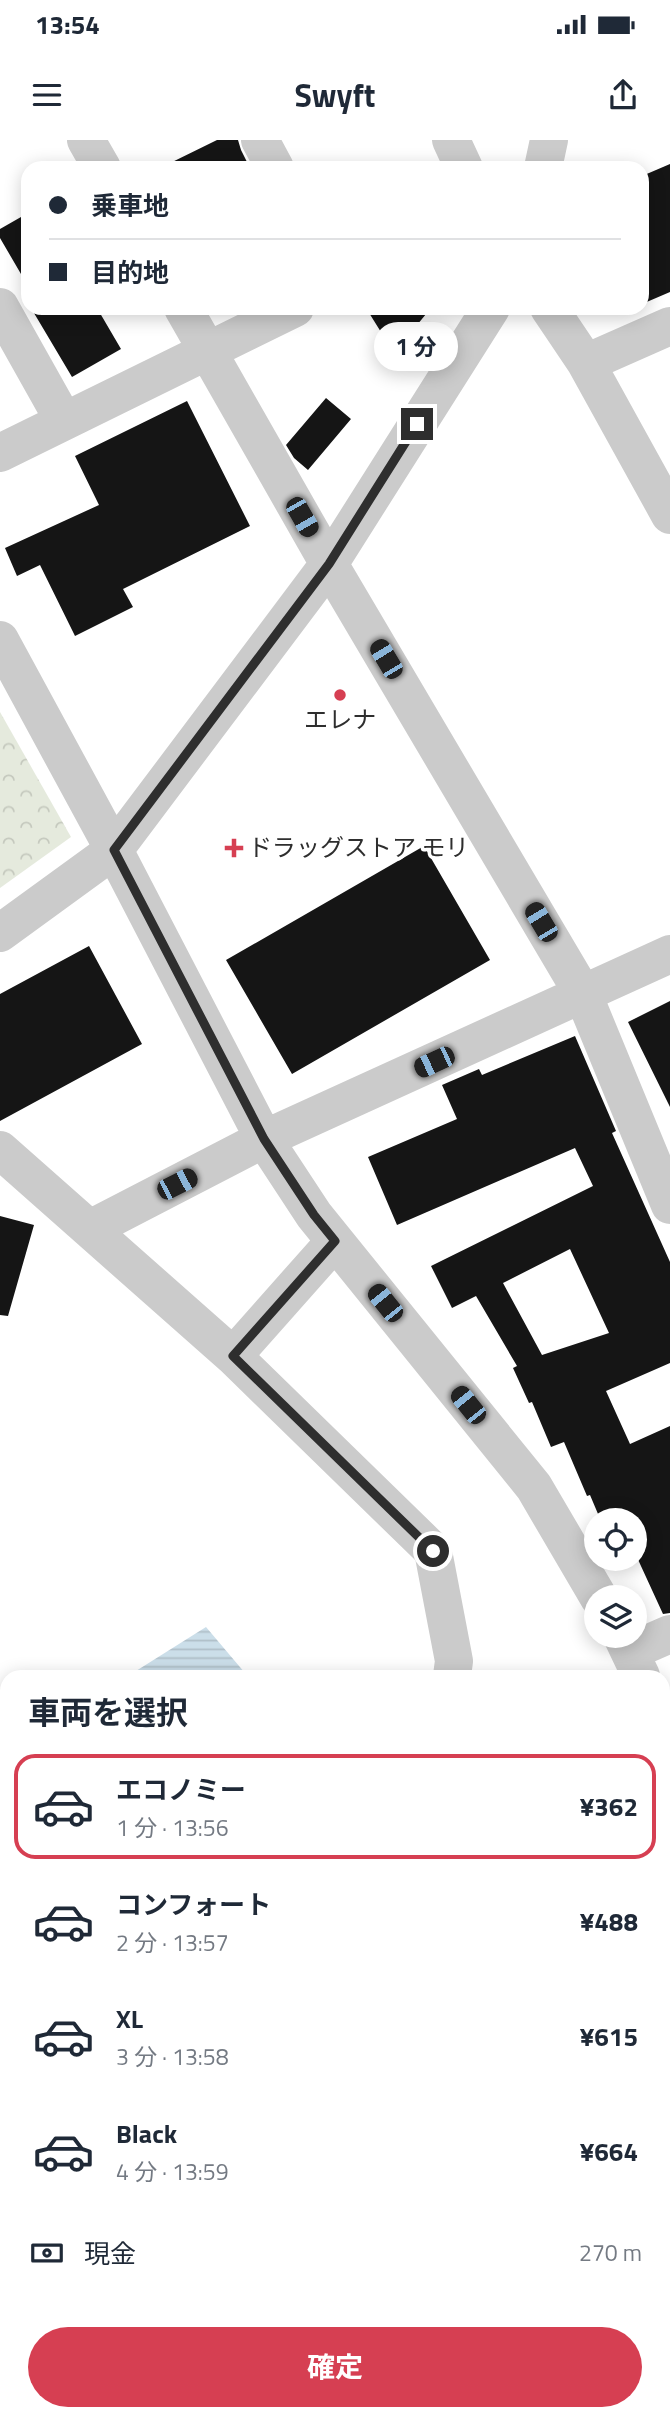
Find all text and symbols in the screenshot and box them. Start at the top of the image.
text: 13:54 [35,5,100,44]
text: Swyft [295,71,375,119]
icon: menu [28,76,66,114]
icon: share [604,76,642,114]
text: 乗車地 [91,186,169,225]
text: 目的地 [91,253,169,292]
callout: 1 分 [375,322,459,372]
text: 1 分 [396,329,436,364]
route end [401,408,433,440]
car [283,494,322,540]
car [367,636,406,682]
marker: エレナ [332,687,348,703]
place label: エレナ [304,701,376,737]
place label: ドラッグストア モリ [248,829,469,865]
marker: ドラッグストア モリ [226,840,242,856]
car [522,899,561,945]
car [411,1044,458,1080]
car [154,1165,201,1203]
car [364,1280,407,1326]
car [447,1382,490,1428]
map controls [584,1508,647,1648]
button: locate [584,1508,647,1571]
route start [417,1535,449,1567]
button: layers [584,1585,647,1648]
text: 車両を選択 [28,1688,188,1736]
text: エコノミー [116,1770,246,1809]
icon: car [32,1775,95,1838]
text: ¥362 [580,1787,638,1826]
text: 1 分 · 13:56 [116,1810,229,1845]
text: コンフォート [116,1885,271,1924]
icon: car [32,1890,95,1953]
text: ¥488 [580,1902,638,1941]
text: 2 分 · 13:57 [116,1925,229,1960]
text: XL [116,1999,143,2038]
icon: car [32,2005,95,2068]
text: ¥615 [580,2017,638,2056]
text: 3 分 · 13:58 [116,2039,229,2074]
text: Black [116,2114,177,2153]
icon: car [32,2120,95,2183]
text: ¥664 [580,2132,638,2171]
text: 4 分 · 13:59 [116,2154,229,2189]
icon: cash [28,2234,66,2272]
text: 現金 [84,2234,136,2273]
text: 270 m [579,2235,642,2270]
button: 確定 [28,2327,642,2407]

